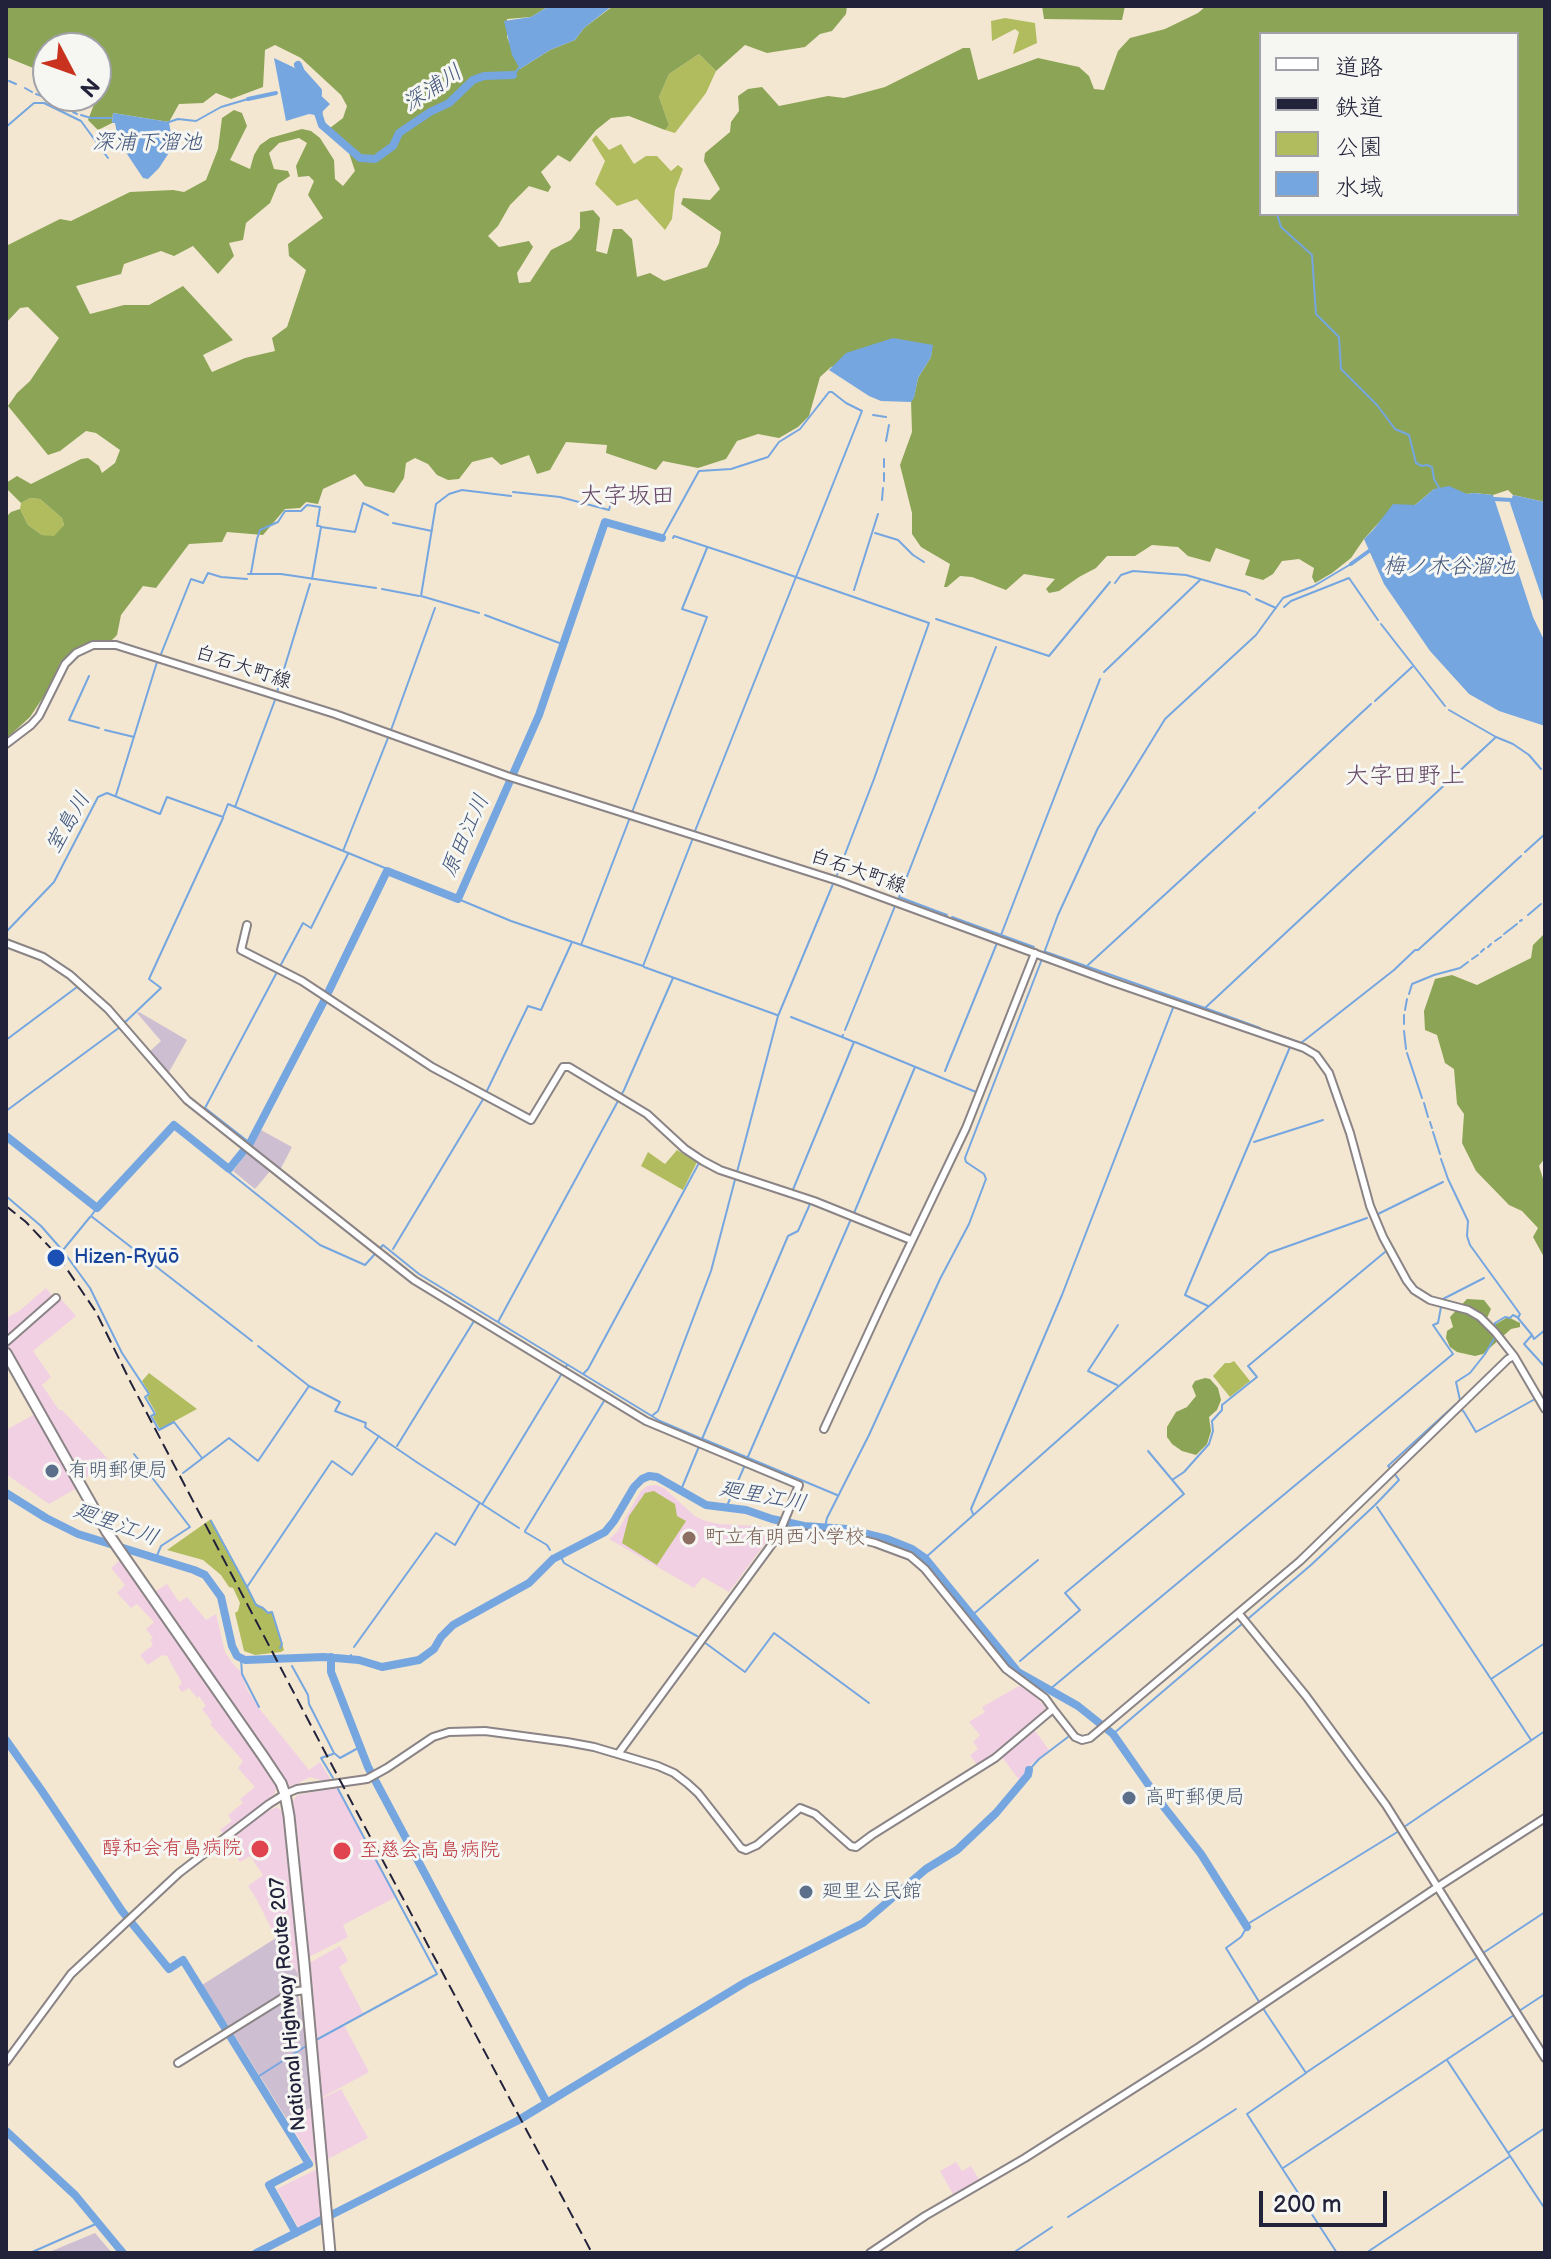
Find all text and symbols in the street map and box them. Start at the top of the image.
north arrow [32,32,112,112]
legend [1259,32,1519,216]
text: 道路 [1335,53,1383,82]
water label: 深浦川 [398,60,468,118]
text: N [73,72,105,102]
text: 鉄道 [1335,93,1383,122]
water label: 深浦下溜池 [92,130,202,156]
text: 公園 [1335,133,1383,162]
text: 水域 [1335,173,1383,202]
district label: 大字坂田 [579,483,675,511]
water label: 梅ノ木谷溜池 [1383,554,1515,580]
street label: 白石大町線 [192,641,294,695]
district label: 大字田野上 [1345,763,1465,791]
water label: 室島川 [41,788,97,858]
water label: 原田江川 [436,790,496,882]
street label: 白石大町線 [807,844,909,900]
place label: Hizen-Ryūō [74,1246,179,1270]
marker: Hizen-Ryūō [45,1247,67,1269]
place label: 有明郵便局 [68,1459,168,1483]
marker: 有明郵便局 [43,1462,61,1480]
water label: 廻里江川 [717,1476,809,1518]
water label: 廻里江川 [70,1498,162,1552]
place label: 町立有明西小学校 [705,1526,865,1550]
marker: 町立有明西小学校 [680,1529,698,1547]
place label: 高町郵便局 [1145,1786,1245,1810]
marker: 高町郵便局 [1120,1789,1138,1807]
place label: 醇和会有島病院 [102,1837,242,1861]
marker: 醇和会有島病院 [249,1838,271,1860]
place label: 至慈会高島病院 [360,1839,500,1863]
marker: 至慈会高島病院 [331,1840,353,1862]
street label: National Highway Route 207 [266,1876,312,2132]
place label: 廻里公民館 [822,1880,922,1904]
marker: 廻里公民館 [797,1883,815,1901]
scale bar [1263,2175,1391,2225]
text: 200 m [1273,2190,1342,2219]

